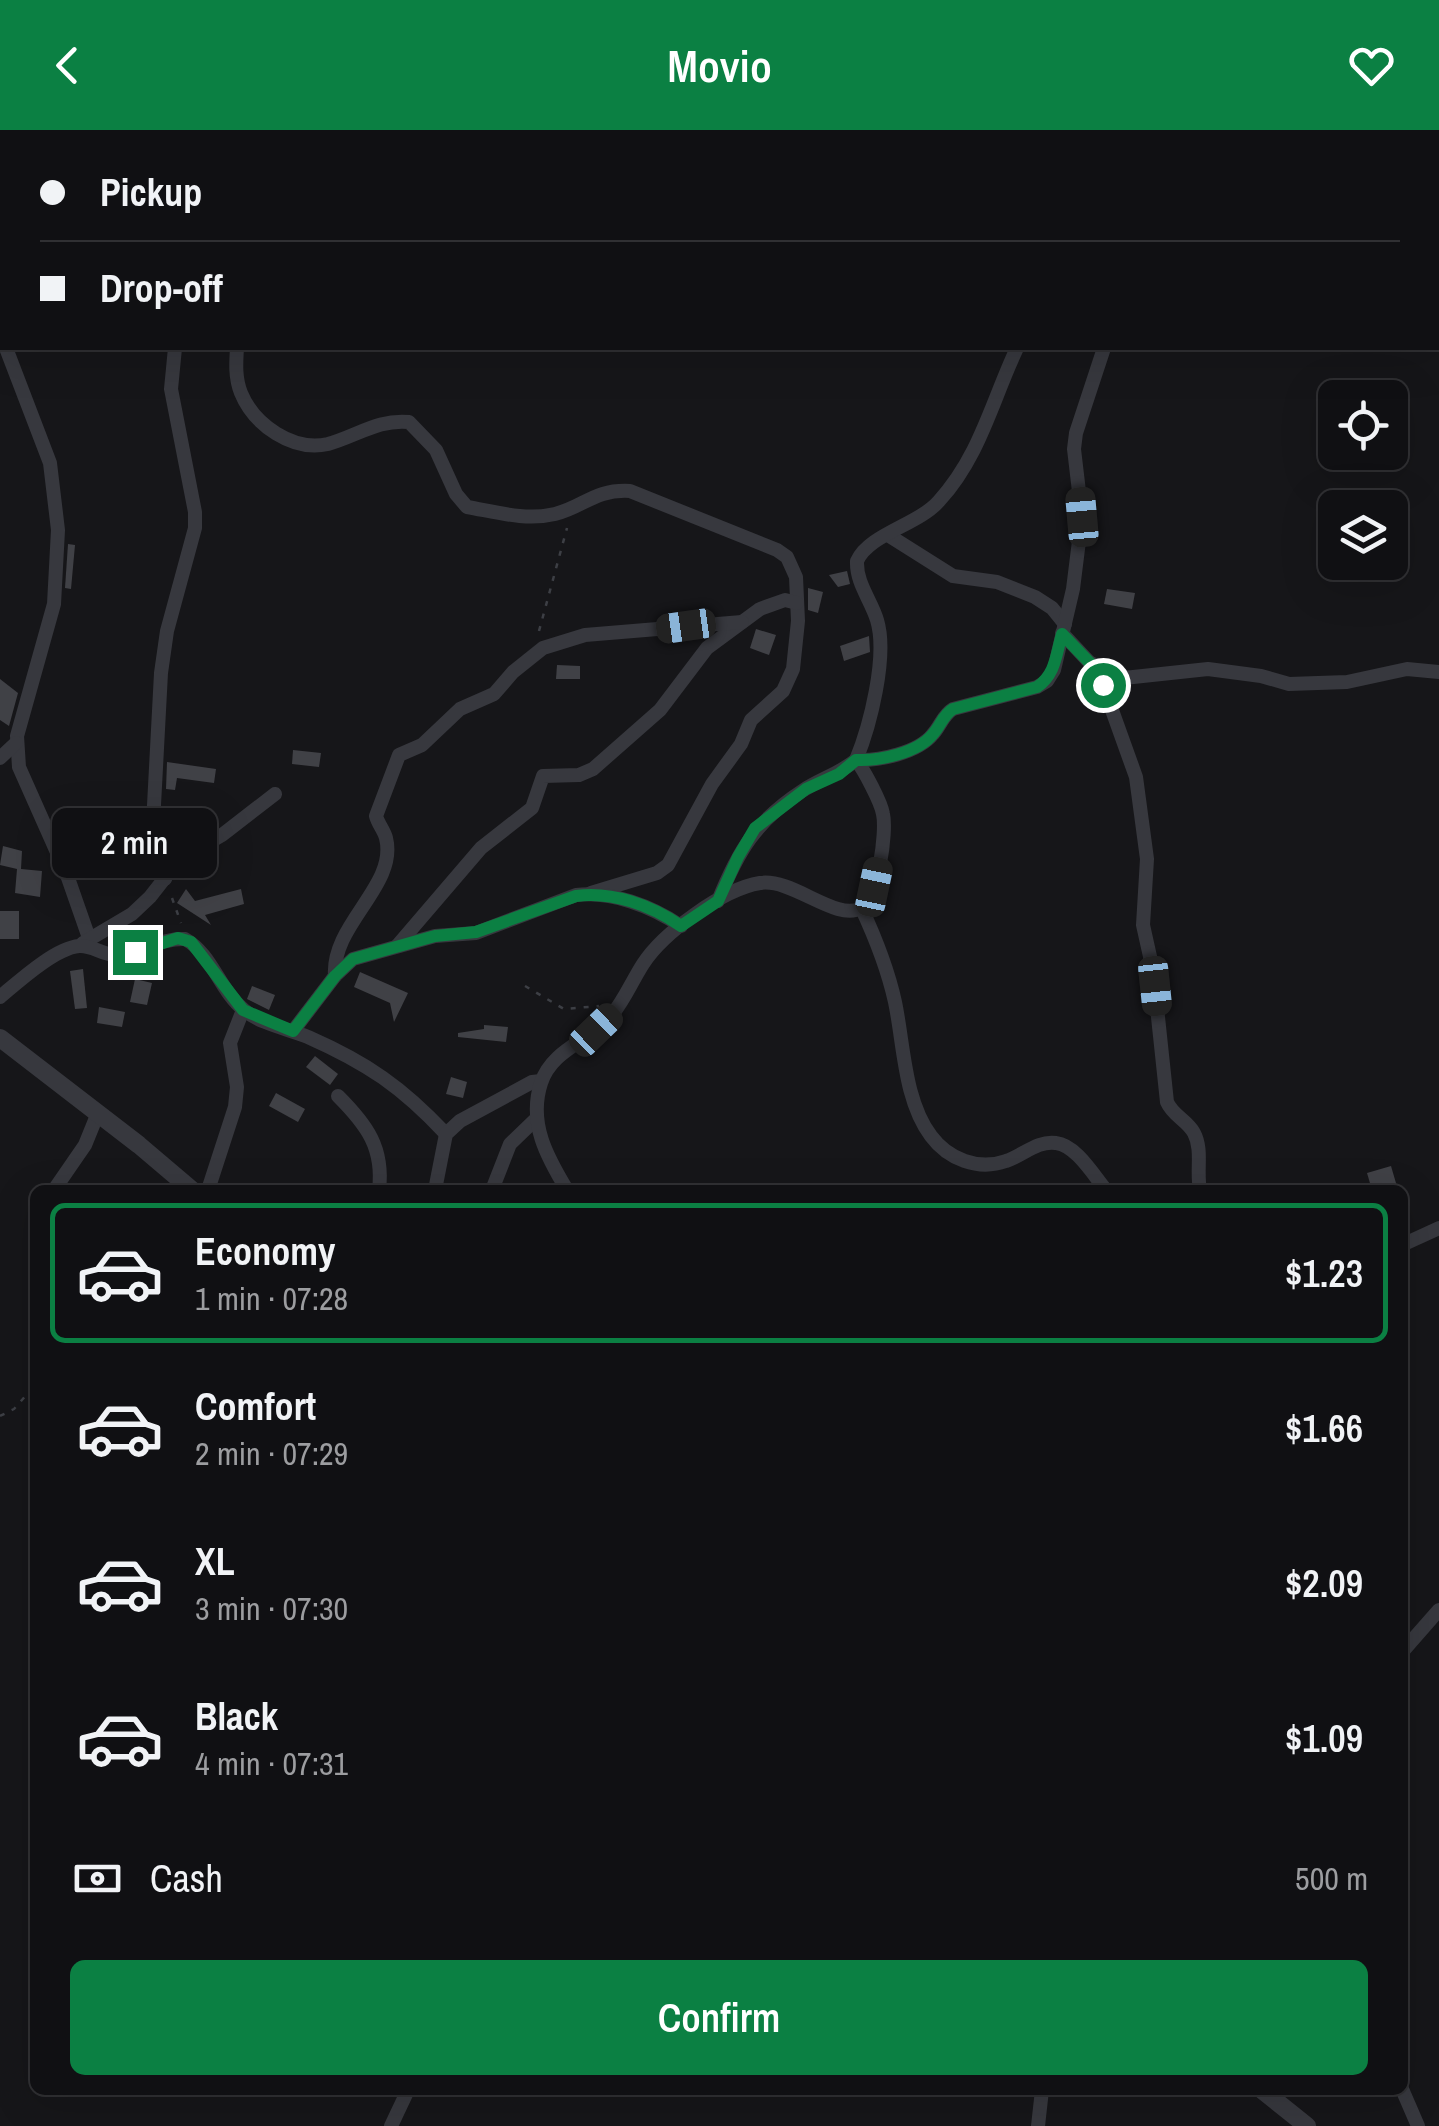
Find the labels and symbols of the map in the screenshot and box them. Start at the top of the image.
car [1064,486,1100,548]
car [654,607,718,645]
route start [1081,663,1126,708]
callout: 2 min [52,807,218,877]
car [853,855,895,919]
route end [113,930,158,975]
car [1137,955,1173,1017]
car [564,998,628,1062]

